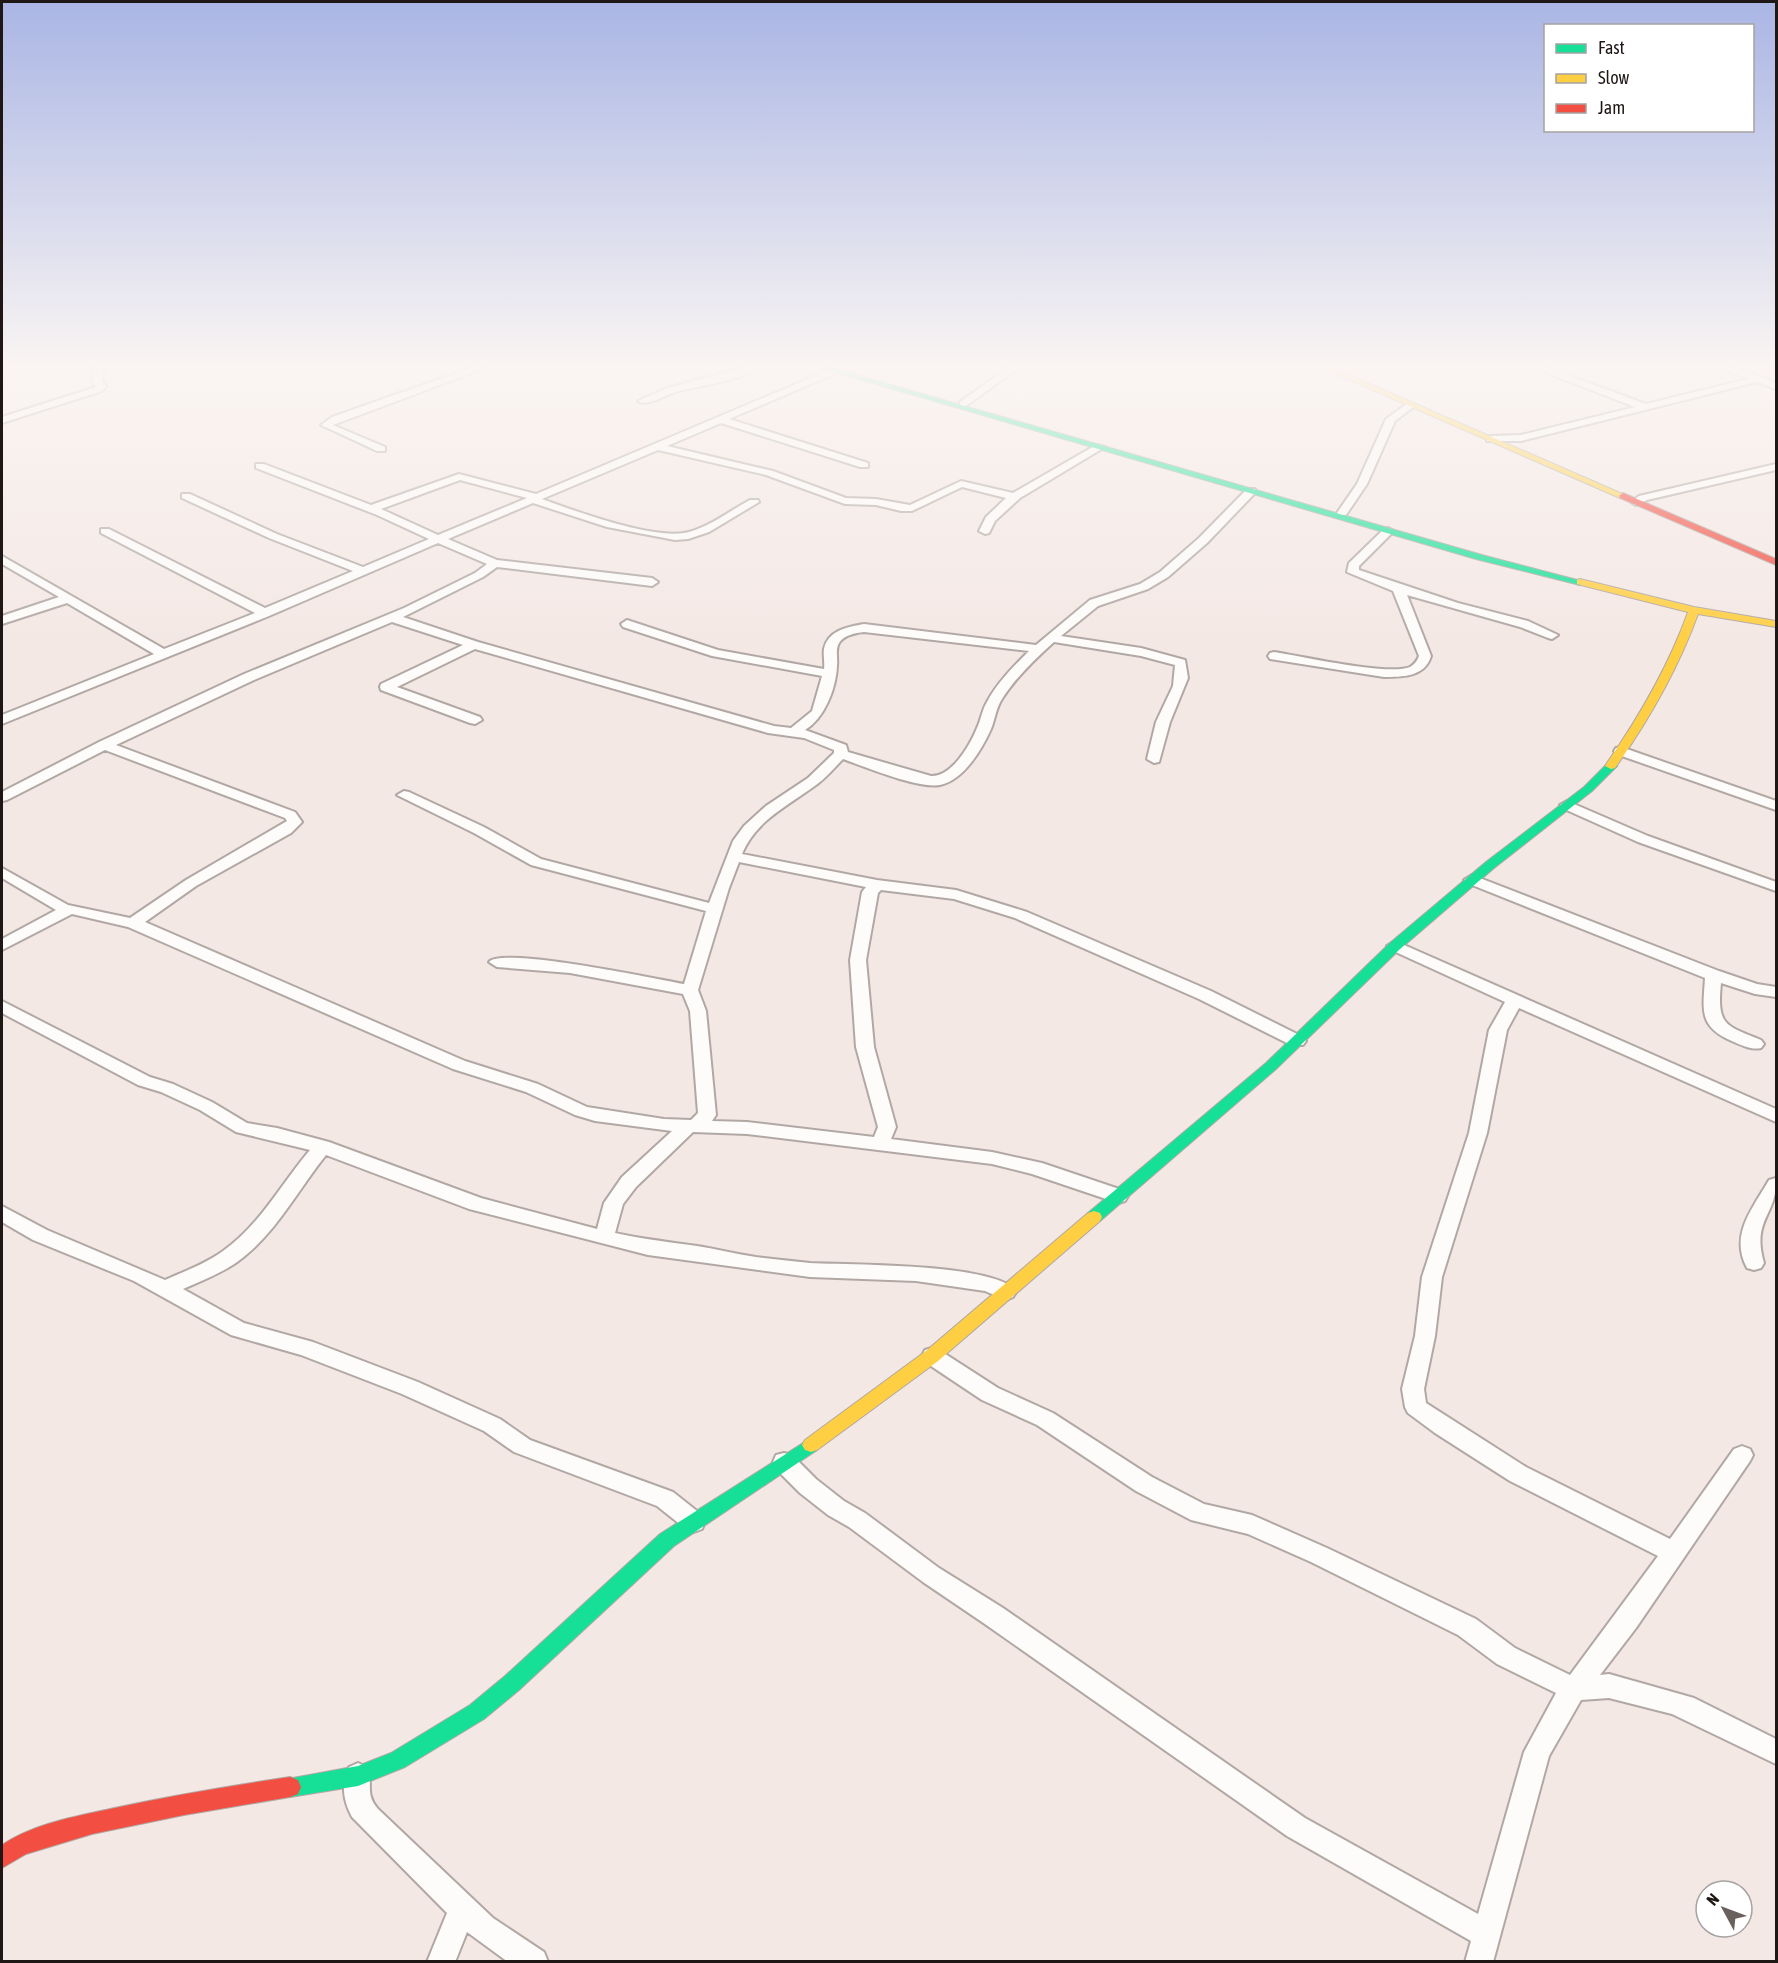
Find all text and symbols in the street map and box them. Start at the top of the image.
legend [1544,24,1754,132]
text: Fast [1598,37,1625,58]
text: Slow [1598,67,1629,88]
text: Jam [1598,97,1625,118]
north arrow [1694,1879,1754,1939]
text: N [1703,1890,1723,1909]

